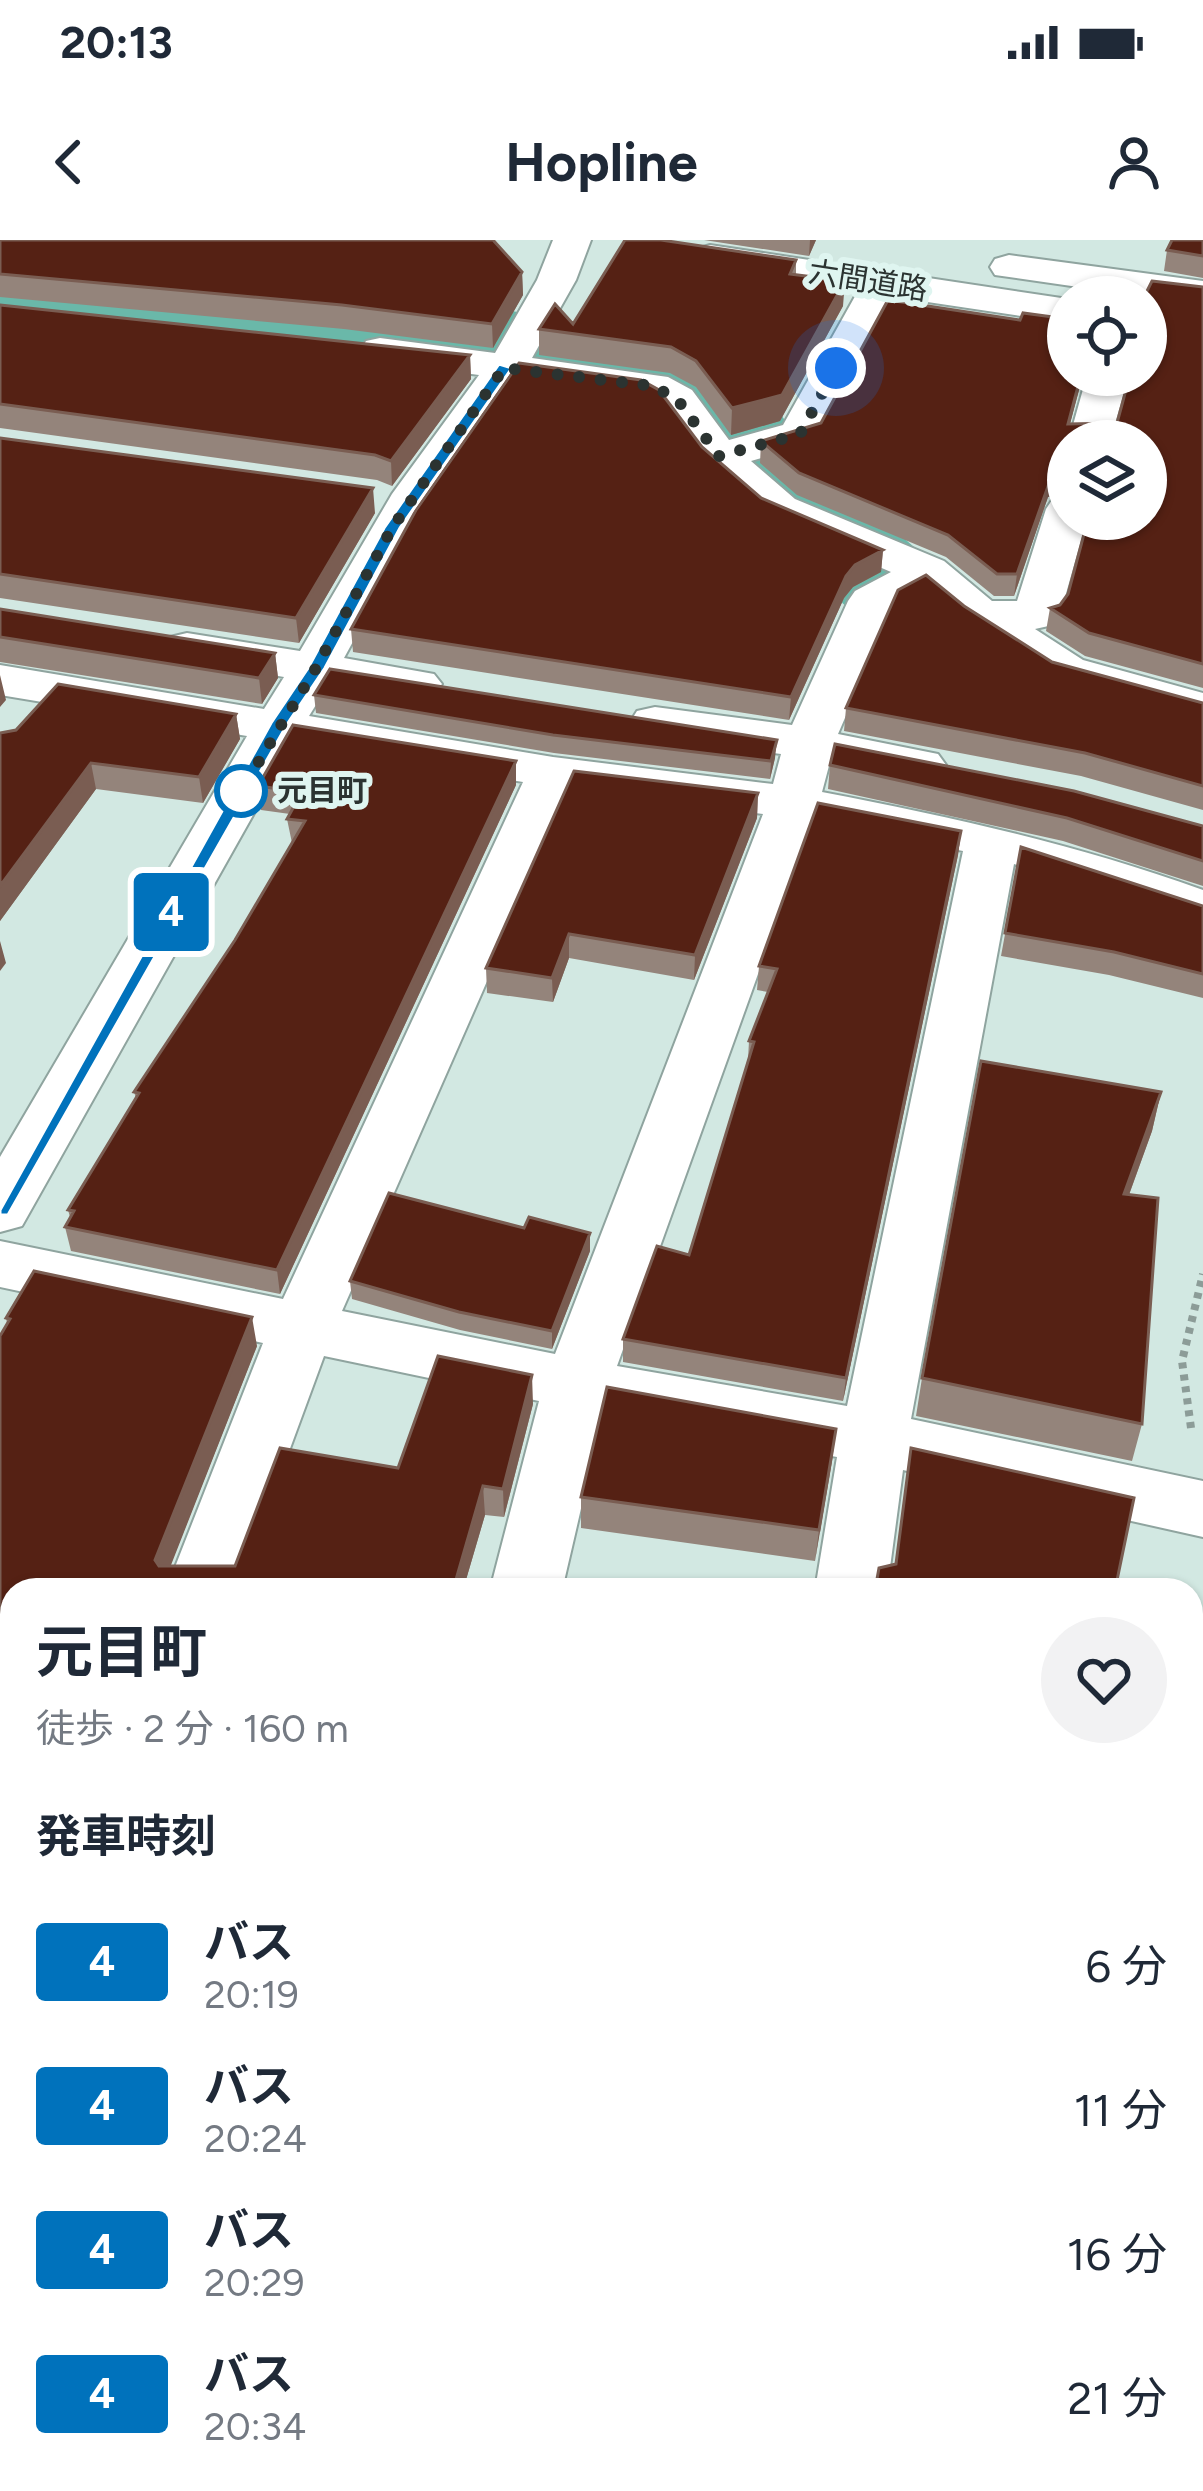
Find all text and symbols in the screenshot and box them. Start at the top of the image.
text: 20:13 [60,15,173,69]
icon: back [36,129,102,195]
icon: person [1101,129,1167,195]
text: Hopline [505,130,698,195]
street label: 六間道路 [806,253,930,308]
map controls [1047,276,1167,540]
button: locate [1047,276,1167,396]
your location [806,338,866,398]
button: layers [1047,420,1167,540]
marker: 元目町 [216,766,266,816]
place label: 元目町 [277,772,367,809]
line badge: 4 [132,873,210,951]
text: 4 [158,886,184,937]
button: heart [1041,1617,1167,1743]
text: 元目町 [36,1618,207,1686]
text: 徒歩 · 2 分 · 160 m [36,1705,349,1752]
text: 発車時刻 [36,1809,216,1863]
text: バス [204,1915,294,1969]
text: 4 [89,1936,115,1987]
text: 6 分 [1085,1939,1167,1993]
text: 20:19 [204,1971,299,2018]
text: バス [204,2059,294,2113]
text: 4 [89,2080,115,2131]
text: 11 分 [1074,2083,1167,2137]
text: 20:24 [204,2115,307,2162]
text: バス [204,2203,294,2257]
text: 4 [89,2224,115,2275]
text: 16 分 [1067,2227,1167,2281]
text: 20:29 [204,2259,305,2306]
text: バス [204,2347,294,2401]
text: 4 [89,2368,115,2419]
text: 21 分 [1067,2371,1167,2425]
text: 20:34 [204,2403,306,2450]

